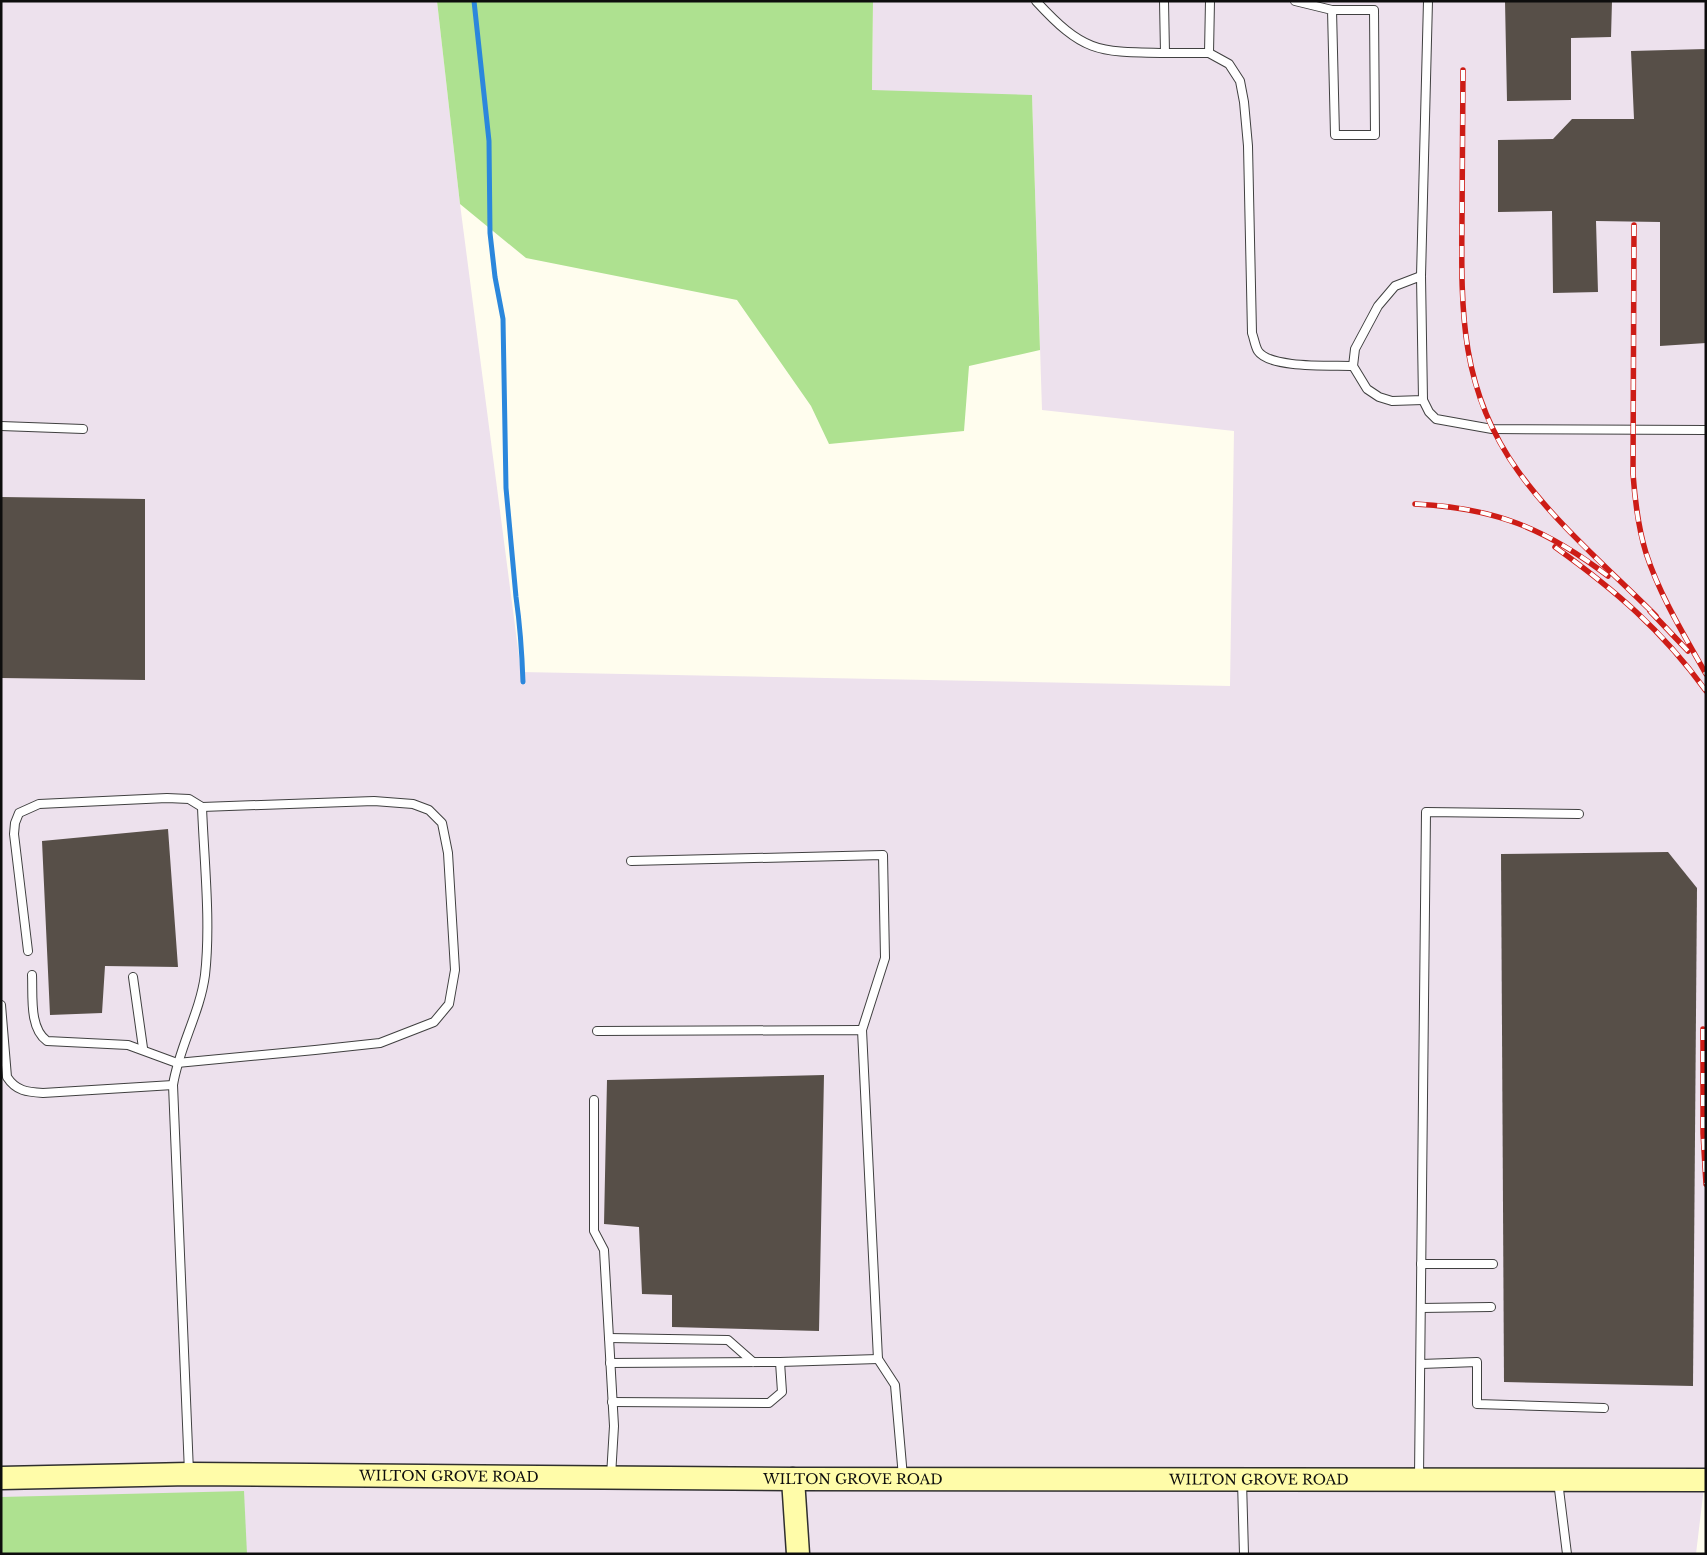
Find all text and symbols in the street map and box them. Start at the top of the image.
street label: WILTON GROVE ROAD [358,1466,539,1486]
street label: WILTON GROVE ROAD [762,1470,943,1488]
street label: WILTON GROVE ROAD [1168,1470,1349,1489]

